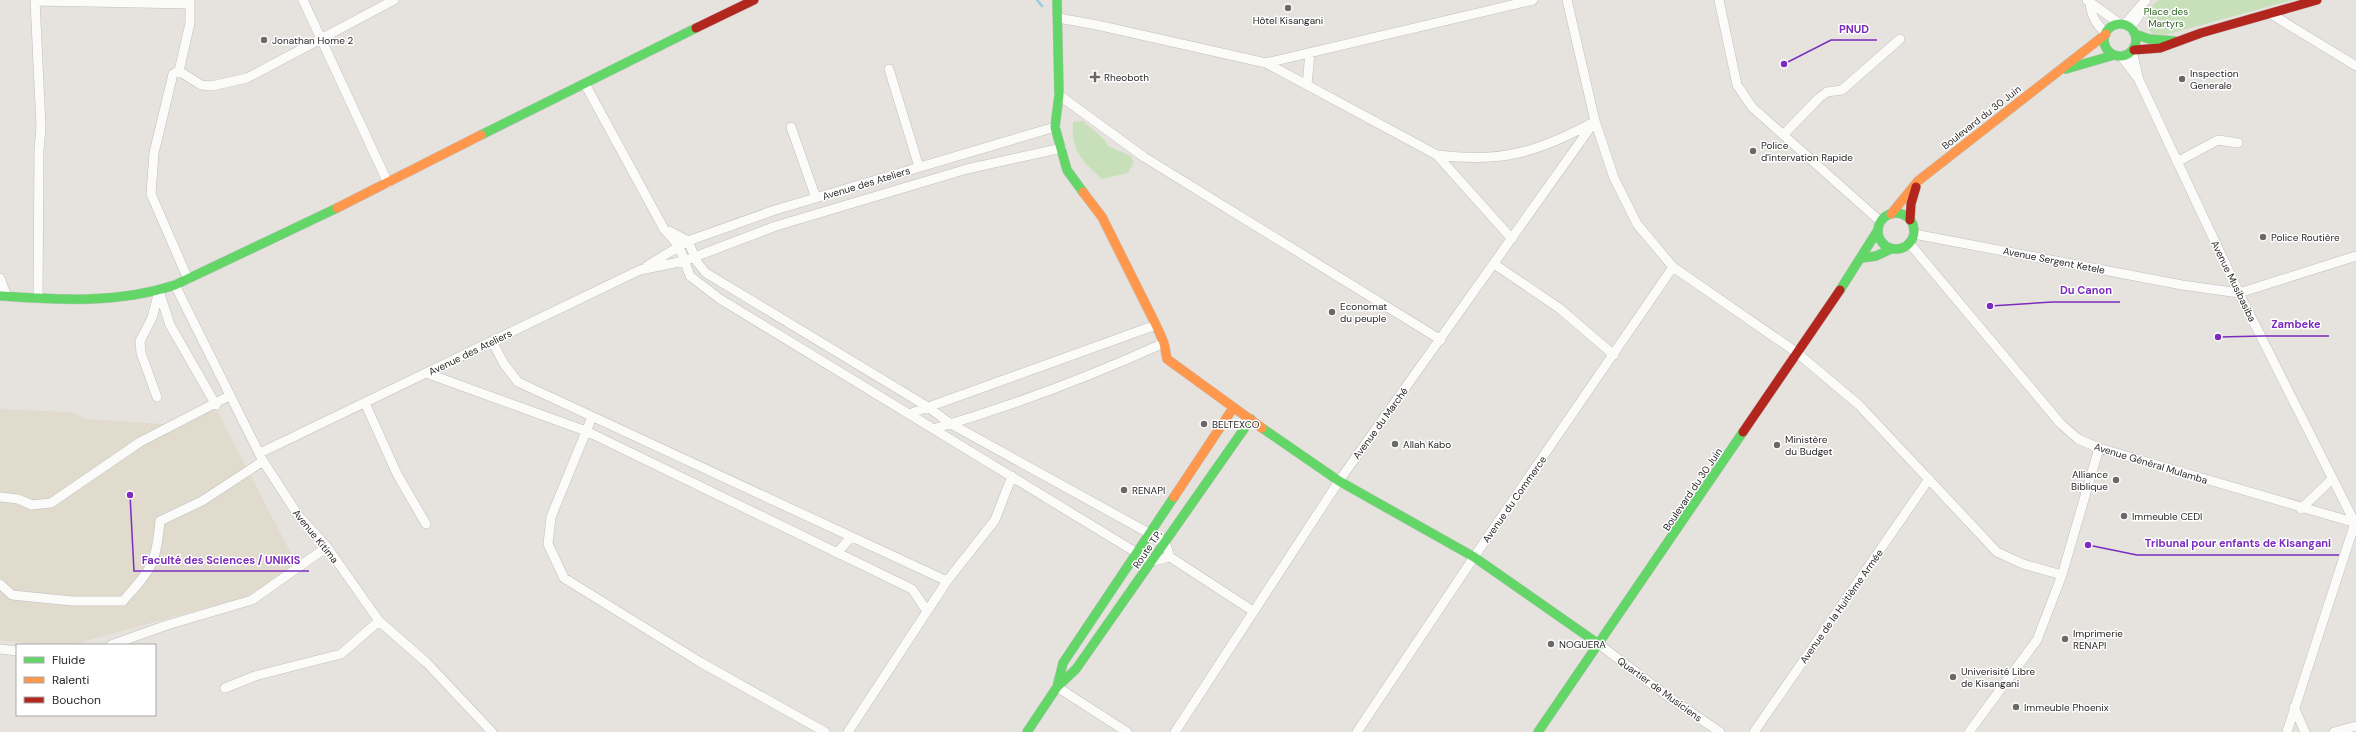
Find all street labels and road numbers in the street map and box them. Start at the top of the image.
street label: Boulevard du 30 Juin [1939,82,2024,152]
street label: Avenue des Ateliers [821,164,912,203]
street label: Avenue Musibasiba [2208,238,2259,324]
street label: Avenue Sergent Ketele [2002,244,2106,277]
street label: Avenue des Ateliers [426,327,514,378]
street label: Avenue du Marché [1350,385,1411,462]
street label: Avenue Général Mulamba [2093,440,2209,487]
street label: Boulevard du 30 Juin [1660,445,1725,533]
street label: Avenue du Commerce [1480,453,1549,545]
street label: Avenue Kitima [290,507,341,566]
street label: Route T.P. [1130,528,1165,571]
street label: Avenue de la Huitième Armée [1797,546,1886,666]
street label: Quartier de Musiciens [1615,654,1705,725]

